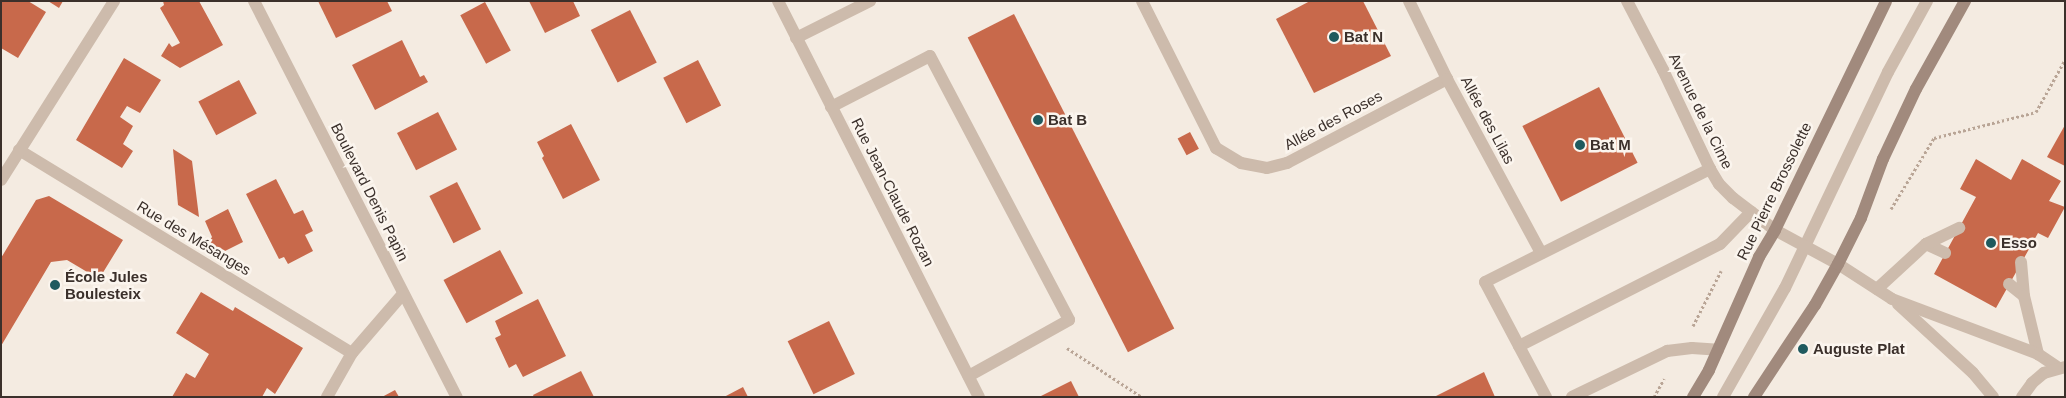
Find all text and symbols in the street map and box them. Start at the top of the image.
place label: Bat N [1344,28,1383,46]
marker: Bat N [1328,31,1340,43]
street label: Avenue de la Cime [1665,50,1737,172]
street label: Allée des Lilas [1457,73,1519,167]
street label: Allée des Roses [1281,87,1385,153]
place label: Bat B [1048,111,1087,129]
marker: Bat B [1032,114,1044,126]
street label: Rue Jean-Claude Rozan [848,115,938,269]
street label: Rue Pierre Brossolette [1733,119,1815,263]
street label: Boulevard Denis Papin [327,120,413,264]
place label: Bat M [1590,136,1631,154]
marker: Bat M [1574,139,1586,151]
street label: Rue des Mésanges [134,197,254,279]
place label: Esso [2001,234,2037,252]
marker: Esso [1985,237,1997,249]
place label: École Jules Boulesteix [65,267,148,302]
marker: École Jules Boulesteix [49,279,61,291]
place label: Auguste Plat [1813,340,1905,358]
marker: Auguste Plat [1797,343,1809,355]

